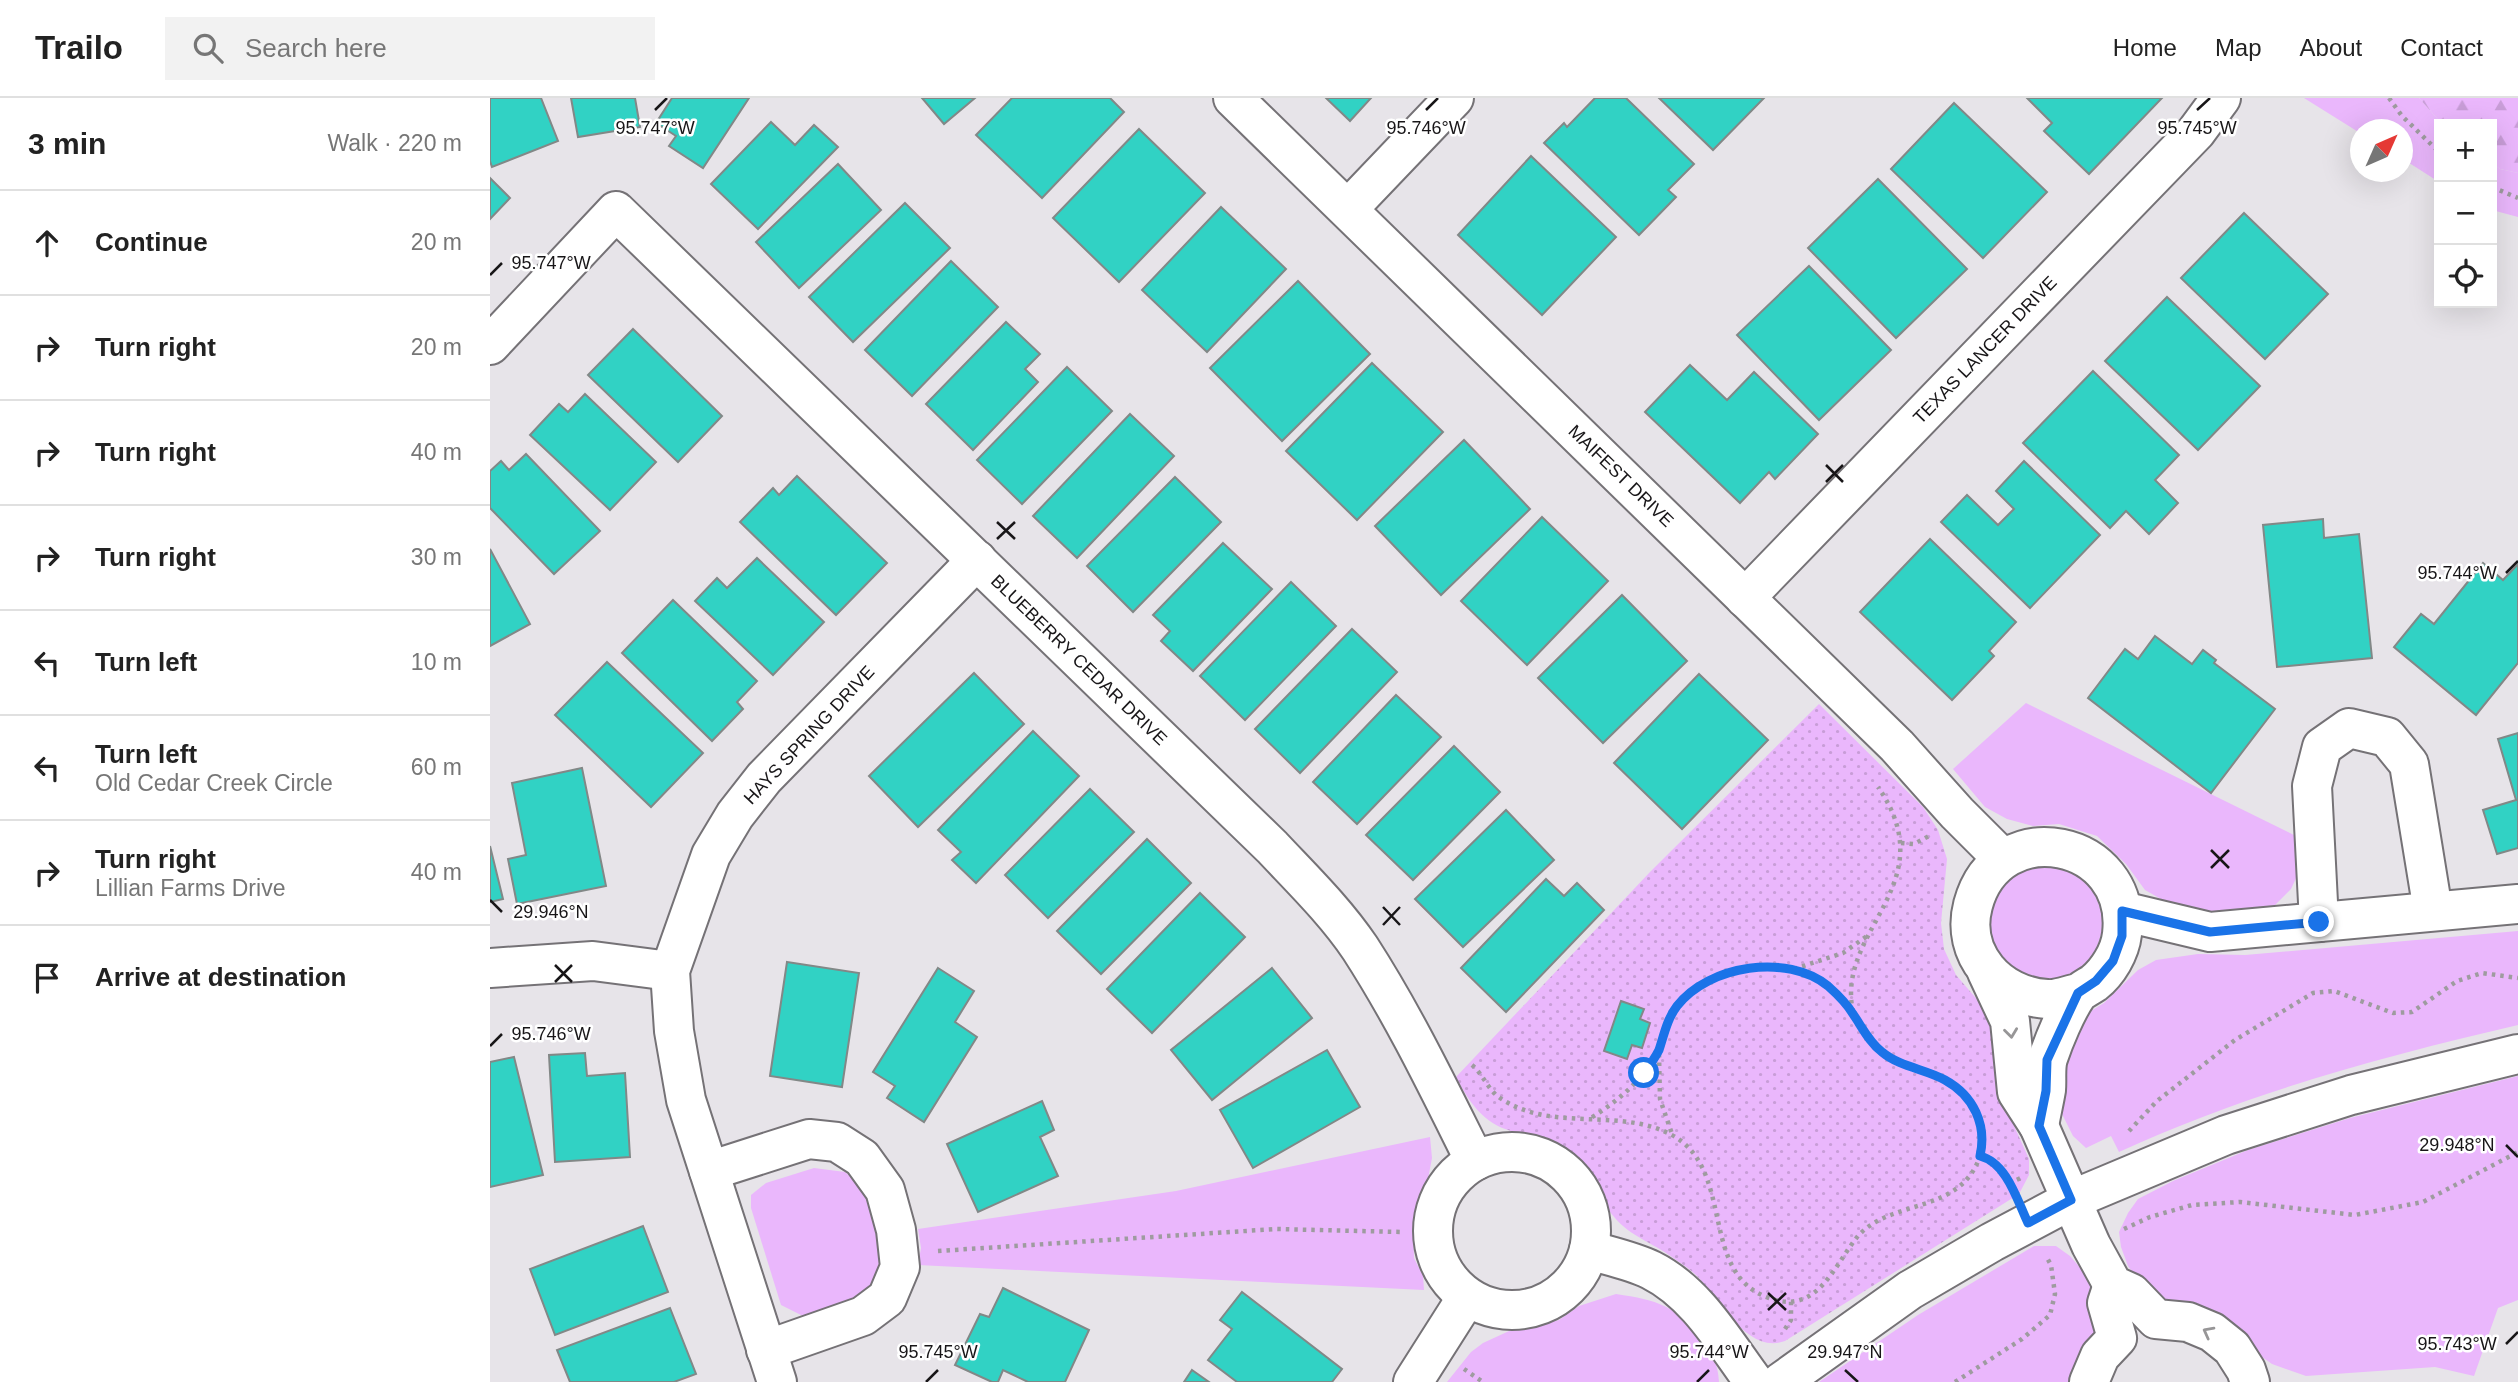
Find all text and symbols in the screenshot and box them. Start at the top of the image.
search box [165,17,655,80]
text: Trailo [35,29,123,66]
icon: search [189,29,227,67]
text: Search here [245,33,387,63]
text: Home [2113,34,2177,61]
text: Map [2215,34,2262,61]
text: About [2300,34,2362,61]
text: Contact [2400,34,2483,61]
text: 95.747°W [615,118,695,138]
text: 95.746°W [1386,118,1466,138]
text: 95.745°W [2157,118,2237,138]
north arrow [2350,119,2413,182]
map controls [2434,119,2497,308]
button: + [2434,119,2497,182]
text: 3 min [28,127,106,160]
text: Walk · 220 m [327,130,462,156]
button: − [2434,182,2497,245]
icon: ahead [28,224,66,262]
text: Continue [95,227,208,257]
text: 20 m [411,229,462,255]
button: locate [2434,245,2497,308]
text: 95.747°W [511,253,591,273]
street label: TEXAS LANCER DRIVE [1909,272,2061,428]
icon: right [28,329,66,367]
text: Turn right [95,332,216,362]
text: 20 m [411,334,462,360]
street label: MAIFEST DRIVE [1565,421,1677,531]
icon: right [28,434,66,472]
text: Turn right [95,437,216,467]
text: 40 m [411,439,462,465]
icon: right [28,539,66,577]
text: Turn right [95,542,216,572]
text: 30 m [411,544,462,570]
text: 95.744°W [2417,563,2497,583]
street label: BLUEBERRY CEDAR DRIVE [987,571,1171,749]
icon: left [28,644,66,682]
text: Turn left [95,647,197,677]
text: 10 m [411,649,462,675]
street label: HAYS SPRING DRIVE [740,662,878,808]
text: Turn left [95,739,197,769]
icon: left [28,749,66,787]
text: 60 m [411,754,462,780]
text: Old Cedar Creek Circle [95,770,333,796]
text: Turn right [95,844,216,874]
icon: right [28,854,66,892]
text: 40 m [411,859,462,885]
text: Lillian Farms Drive [95,875,285,901]
text: 29.946°N [513,902,589,922]
route end [2303,906,2334,937]
icon: arrive [28,959,66,997]
text: Arrive at destination [95,962,346,992]
text: 95.746°W [511,1024,591,1044]
one-way arrow [2003,1028,2018,1039]
route start [1628,1057,1659,1088]
text: 29.948°N [2419,1135,2495,1155]
one-way arrow [2203,1326,2215,1340]
text: 95.743°W [2417,1334,2497,1354]
text: 95.745°W [898,1342,978,1362]
text: 95.744°W [1669,1342,1749,1362]
text: 29.947°N [1807,1342,1883,1362]

